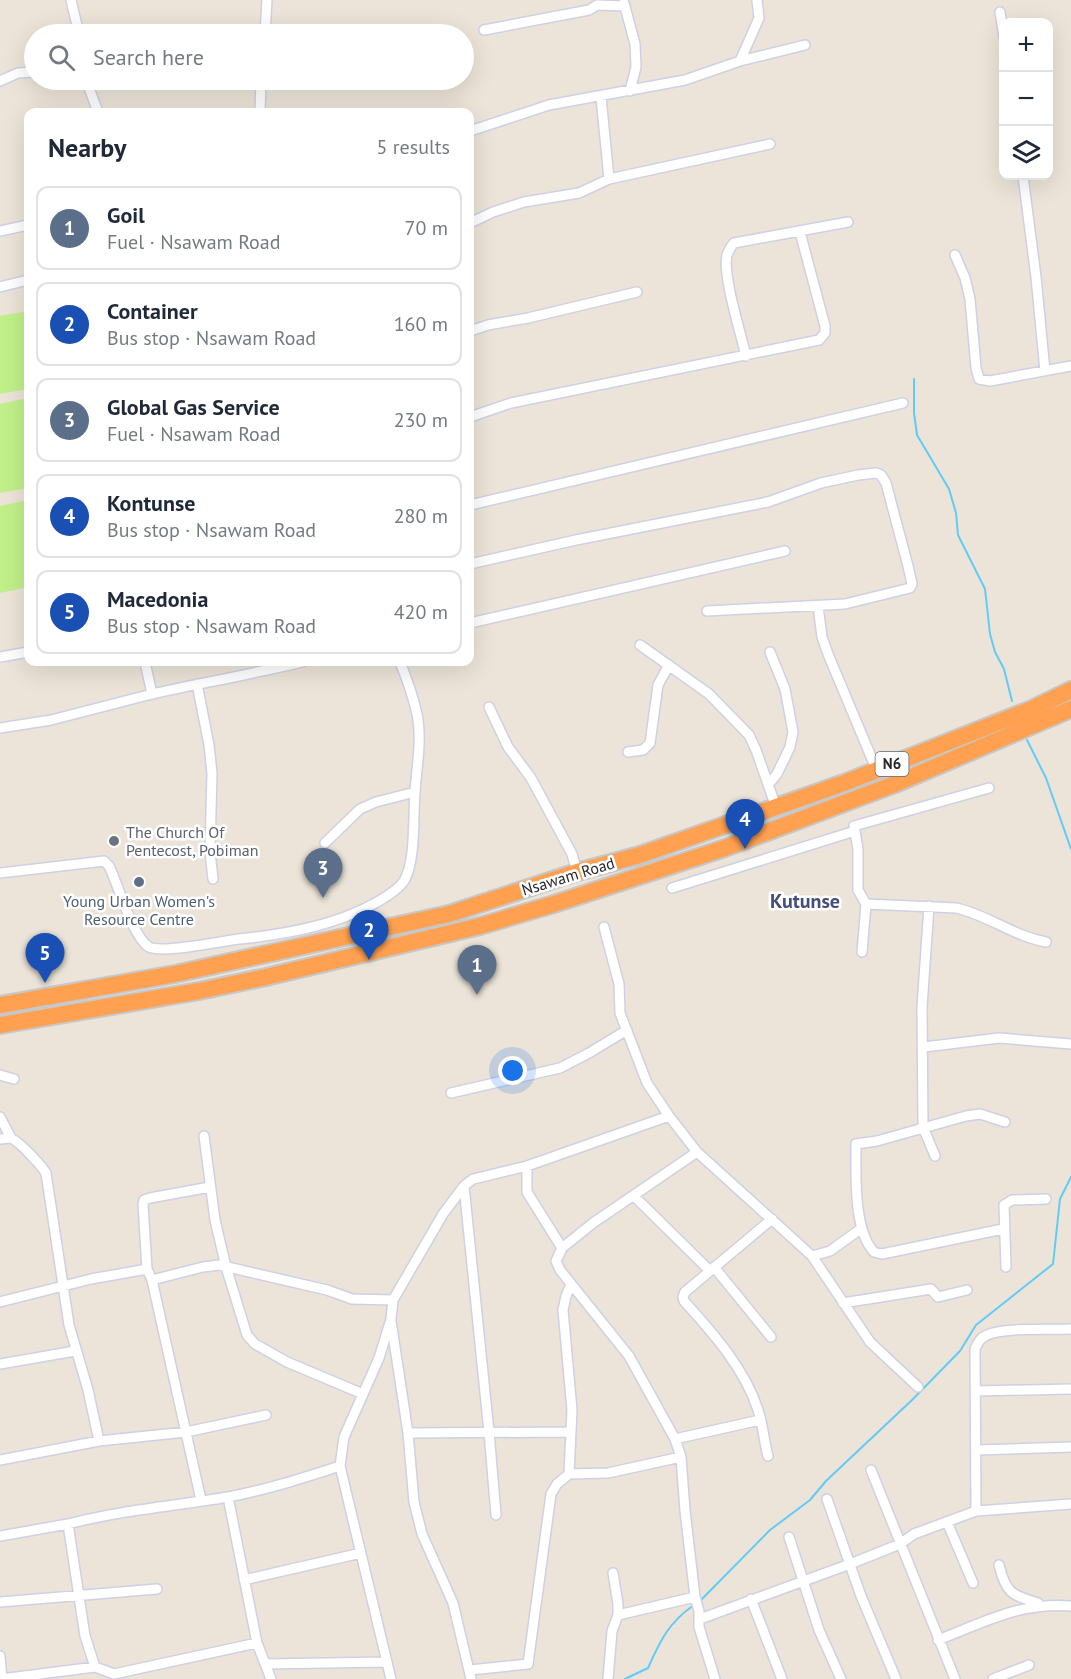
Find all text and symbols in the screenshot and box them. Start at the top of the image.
map controls [999,18,1053,180]
button: + [999,18,1053,72]
search box [24,24,474,90]
icon: search [45,41,78,74]
text: Search here [93,43,204,71]
button: − [999,72,1053,126]
button: layers [999,126,1053,180]
text: Nearby [48,131,126,164]
text: 5 results [377,134,450,160]
text: Goil [107,201,145,229]
text: 1 [64,215,75,241]
text: 70 m [405,215,448,241]
text: Fuel · Nsawam Road [107,229,280,255]
text: Container [107,297,198,325]
text: 2 [64,311,75,337]
text: 160 m [394,311,448,337]
text: Bus stop · Nsawam Road [107,325,316,351]
text: Global Gas Service [107,393,280,421]
text: 3 [64,407,75,433]
text: 230 m [394,407,448,433]
text: Fuel · Nsawam Road [107,421,280,447]
text: Kontunse [107,489,195,517]
text: 4 [64,503,75,529]
text: 280 m [394,503,448,529]
text: Bus stop · Nsawam Road [107,517,316,543]
text: Macedonia [107,585,208,613]
text: 5 [64,599,75,625]
text: 420 m [394,599,448,625]
text: Bus stop · Nsawam Road [107,613,316,639]
road number: N6 [876,752,908,776]
pin: 4 [726,800,764,849]
place label: The Church Of Pentecost, Pobiman [126,822,258,860]
marker: The Church Of Pentecost, Pobiman [107,834,121,848]
pin: 3 [304,848,342,898]
street label: Nsawam Road [519,852,617,900]
marker: Young Urban Women's Resource Centre [132,875,146,889]
district label: Kutunse [770,888,840,914]
place label: Young Urban Women's Resource Centre [63,891,215,929]
pin: 2 [350,910,388,960]
pin: 5 [26,934,64,983]
pin: 1 [458,946,496,995]
your location [498,1056,527,1085]

